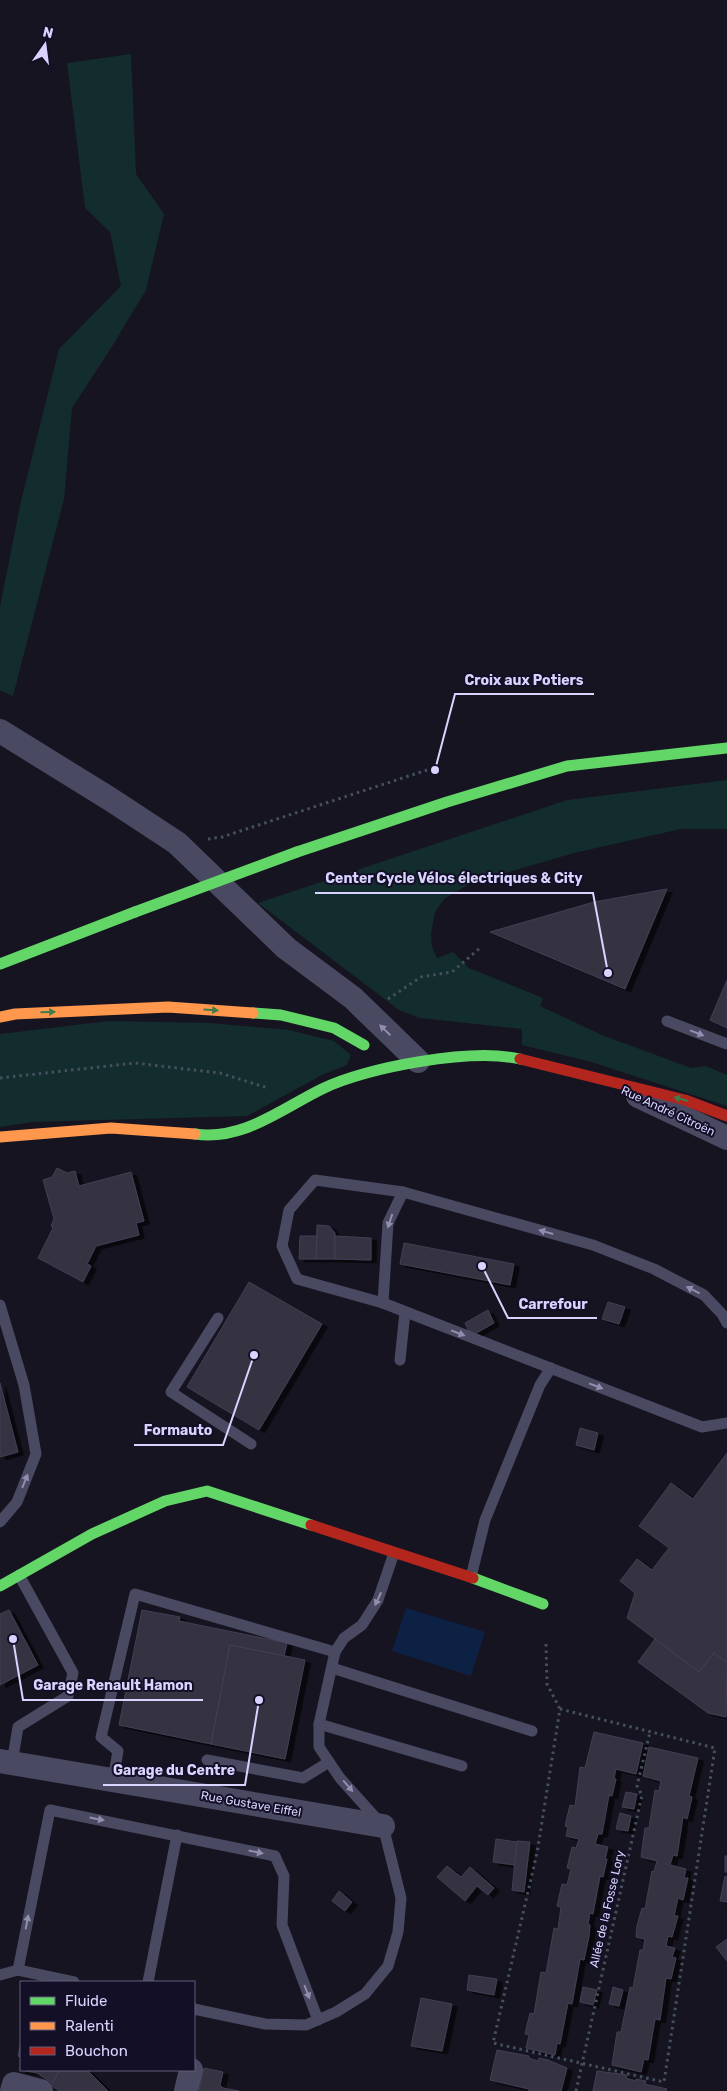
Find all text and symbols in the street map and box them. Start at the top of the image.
north arrow [20,20,70,70]
text: N [41,23,55,42]
callout: Croix aux Potiers [455,665,594,694]
text: Croix aux Potiers [464,672,584,689]
callout: Center Cycle Vélos électriques & City [315,864,593,893]
text: Center Cycle Vélos électriques & City [325,870,583,887]
one-way arrow [203,1006,219,1014]
one-way arrow [41,1008,57,1016]
one-way arrow [380,1024,392,1036]
one-way arrow [690,1029,704,1037]
street label: Rue André Citroën [619,1083,717,1139]
one-way arrow [674,1095,689,1103]
one-way arrow [386,1214,394,1229]
one-way arrow [538,1228,553,1236]
one-way arrow [686,1286,700,1294]
callout: Carrefour [508,1289,597,1318]
text: Carrefour [519,1296,588,1313]
one-way arrow [450,1329,465,1337]
one-way arrow [589,1383,604,1390]
callout: Formauto [134,1416,223,1445]
text: Formauto [144,1422,212,1439]
one-way arrow [22,1474,30,1489]
one-way arrow [373,1592,381,1606]
callout: Garage Renault Hamon [23,1671,203,1700]
text: Garage Renault Hamon [33,1677,193,1694]
callout: Garage du Centre [103,1756,245,1785]
text: Garage du Centre [113,1762,235,1779]
one-way arrow [342,1780,353,1793]
street label: Rue Gustave Eiffel [200,1788,302,1820]
one-way arrow [89,1815,105,1823]
one-way arrow [248,1848,264,1856]
street label: Allée de la Fosse Lory [587,1849,627,1969]
one-way arrow [24,1914,32,1930]
legend [20,1981,195,2071]
one-way arrow [303,1985,311,2000]
text: Fluide [65,1992,107,2010]
text: Ralenti [65,2017,114,2035]
text: Bouchon [65,2042,128,2060]

